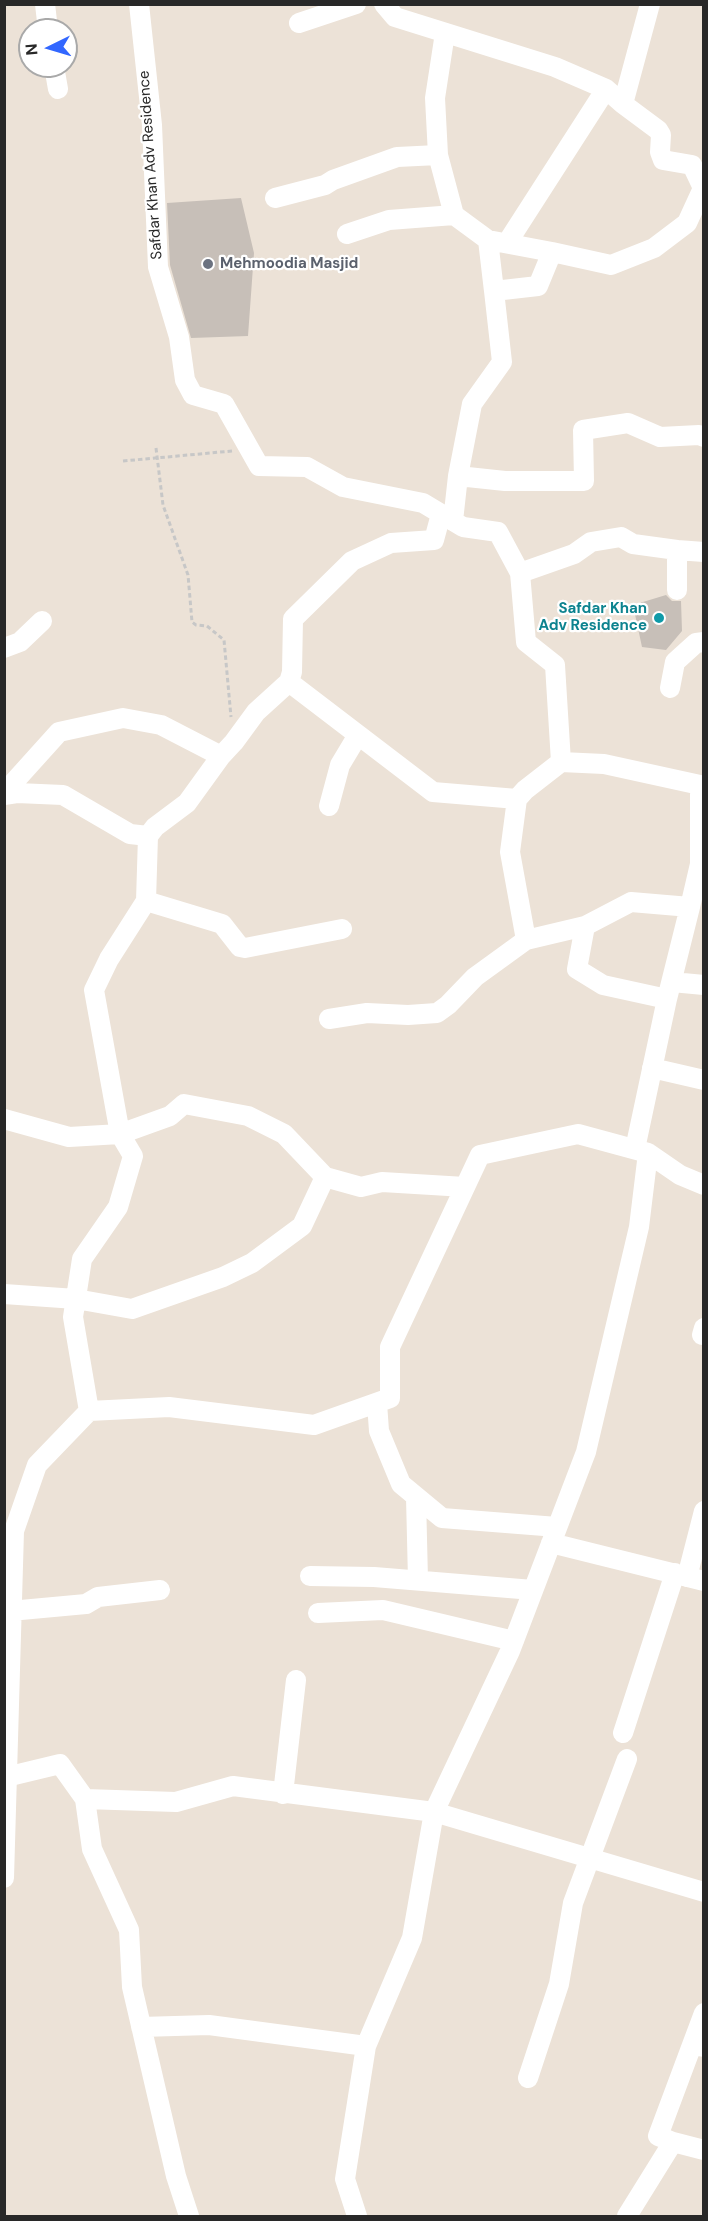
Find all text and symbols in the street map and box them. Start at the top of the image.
north arrow [18,18,78,78]
text: N [21,43,43,56]
street label: Safdar Khan Adv Residence [135,70,167,260]
place label: Mehmoodia Masjid [220,255,358,273]
marker: Mehmoodia Masjid [201,257,215,271]
place label: Safdar Khan Adv Residence [539,600,647,635]
marker: Safdar Khan Adv Residence [652,611,666,625]

